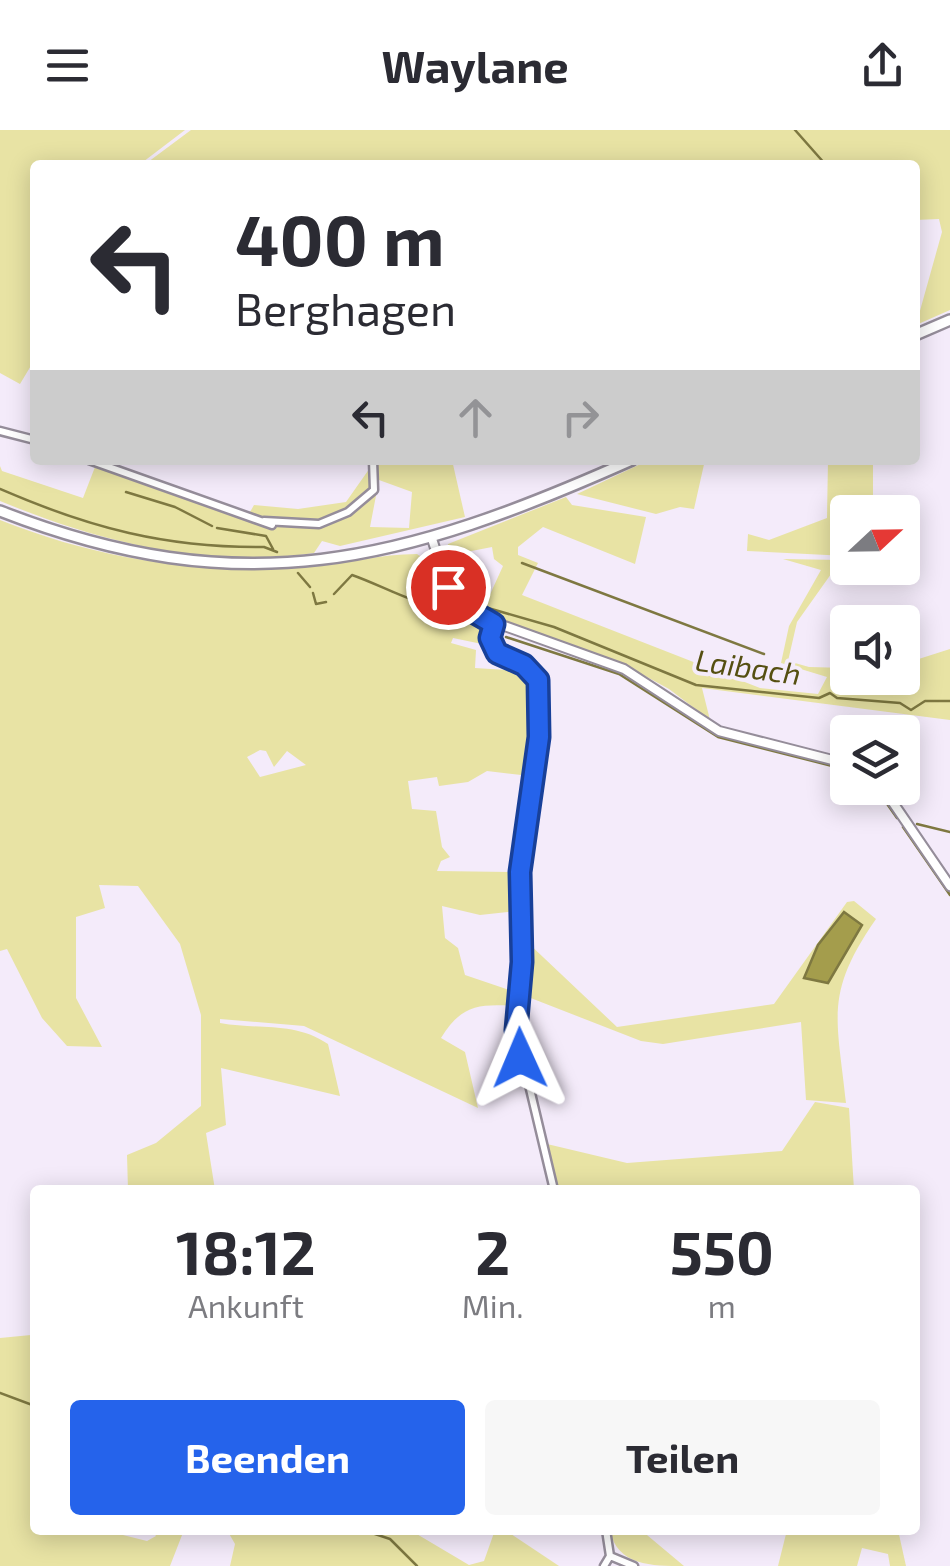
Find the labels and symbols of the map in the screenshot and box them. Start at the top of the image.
north arrow [830,495,920,585]
pin [406,545,491,630]
water label: Laibach [693,641,803,691]
position arrow [468,1006,572,1110]

